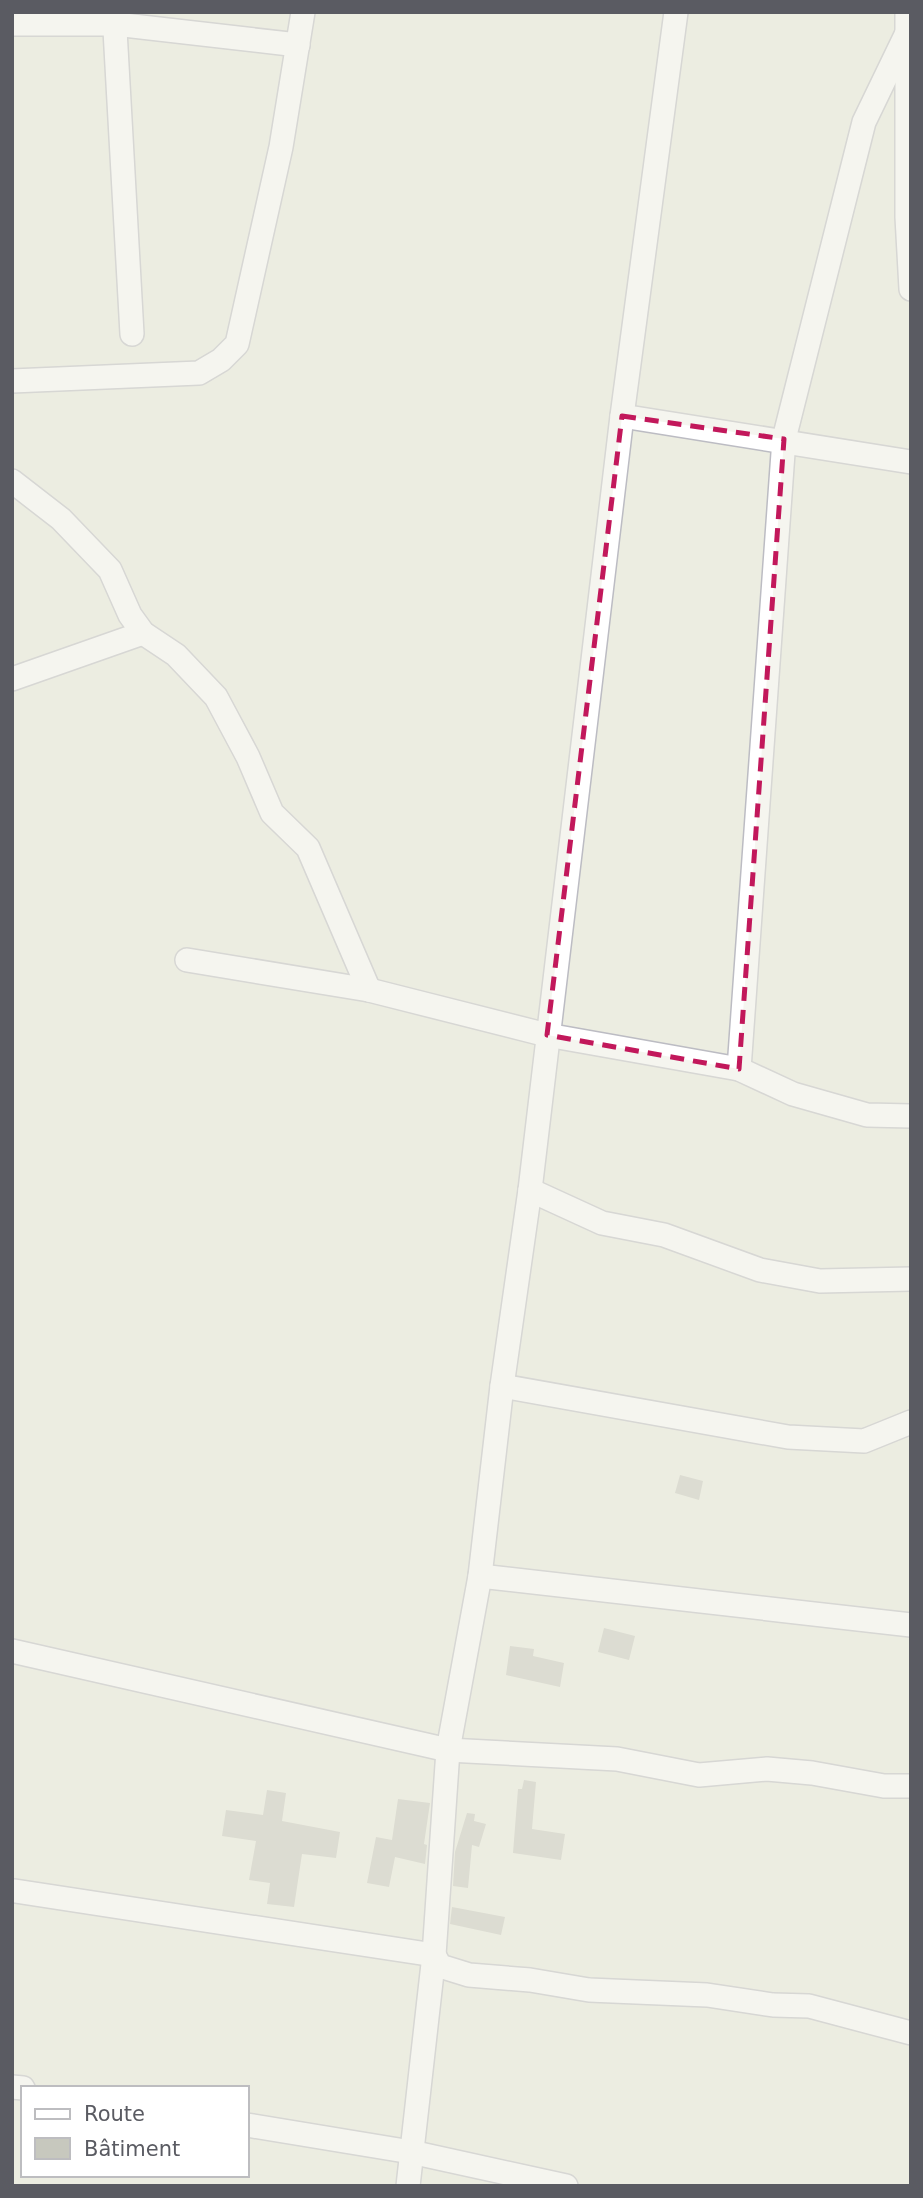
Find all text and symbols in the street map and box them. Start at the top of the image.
legend [21,2086,248,2177]
text: Route [84,2102,145,2126]
text: Bâtiment [84,2137,180,2161]

